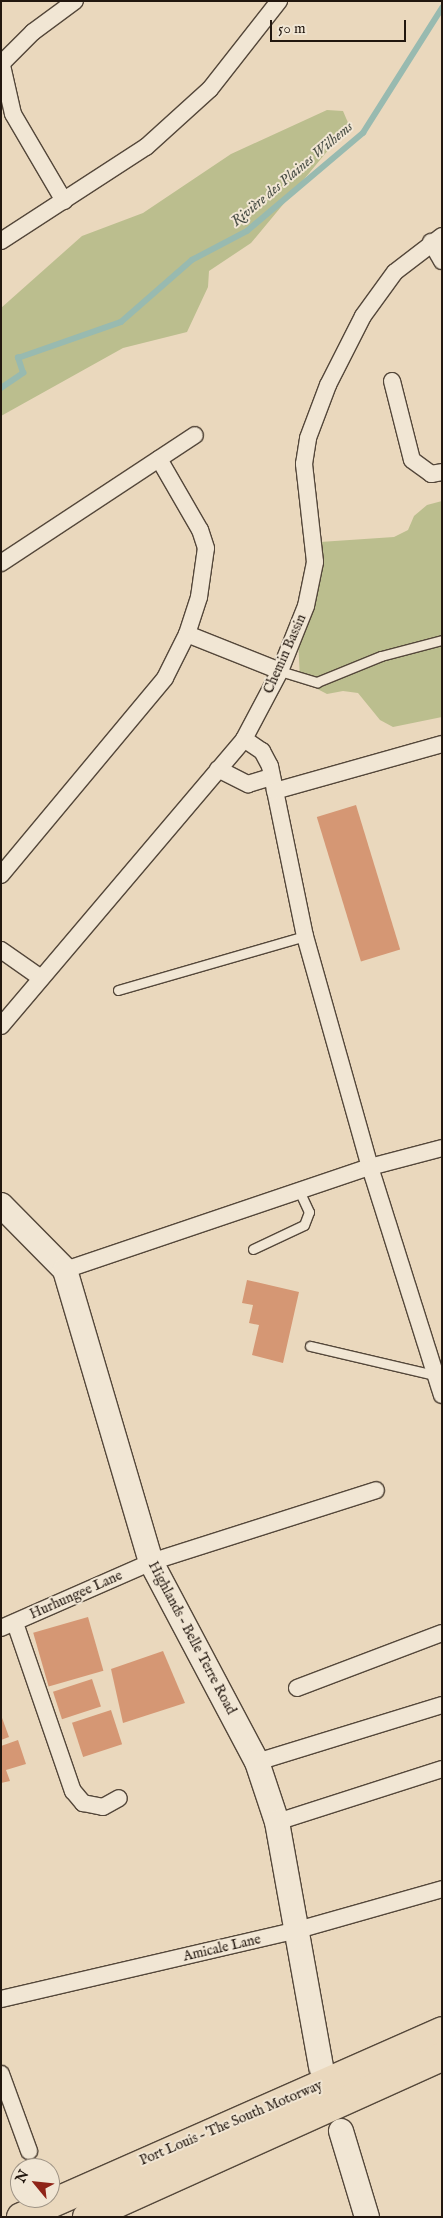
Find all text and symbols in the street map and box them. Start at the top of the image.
scale bar [273,10,409,42]
text: 50 m [278,19,306,38]
water label: Rivière des Plaines Wilhems [227,118,357,230]
street label: Chemin Bassin [260,612,310,696]
street label: Highlands – Belle Terre Road [144,1559,240,1717]
street label: Hurhungee Lane [27,1567,125,1623]
street label: Amicale Lane [182,1931,262,1965]
street label: Port Louis – The South Motorway [137,2077,325,2169]
north arrow [10,2158,60,2208]
text: N [12,2167,33,2186]

